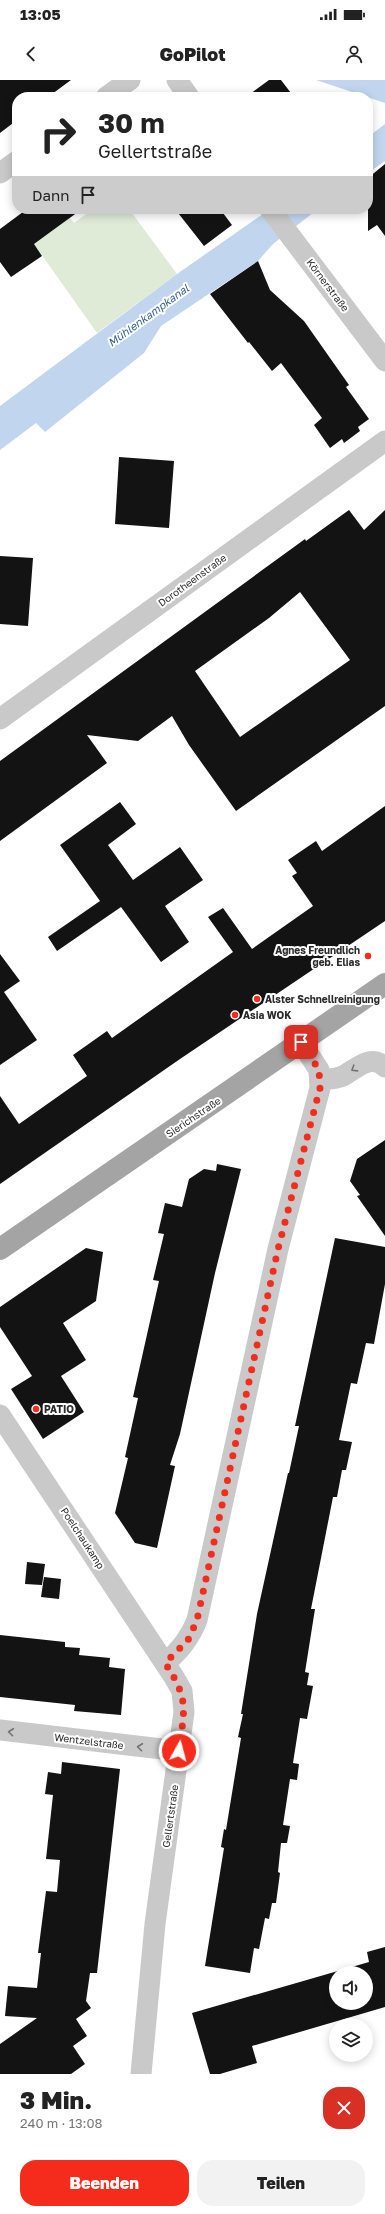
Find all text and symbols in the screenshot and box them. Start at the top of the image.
text: 13:05 [20,5,61,23]
icon: back [20,43,42,65]
text: GoPilot [159,43,226,65]
icon: person [343,43,365,65]
text: 30 m [98,106,165,139]
icon: right [32,108,84,160]
text: Gellertstraße [98,140,212,162]
icon: arrive [77,184,99,206]
text: Dann [32,186,69,204]
street label: Körnerstraße [304,256,352,314]
water label: Mühlenkampkanal [105,281,192,350]
street label: Dorotheenstraße [156,551,228,609]
place label: Agnes Freundlich geb. Elias [275,944,360,968]
marker: Agnes Freundlich geb. Elias [363,951,373,961]
place label: Alster Schnellreinigung [265,993,380,1005]
marker: Alster Schnellreinigung [252,994,262,1004]
place label: Asia WOK [243,1009,292,1021]
marker: Asia WOK [230,1010,240,1020]
pin [284,1025,318,1059]
icon: arrive [290,1031,312,1053]
one-way arrow [351,1064,358,1072]
street label: Sierichstraße [163,1094,223,1140]
place label: PATIO [44,1403,74,1415]
marker: PATIO [31,1404,41,1414]
street label: Poelchaukamp [59,1505,107,1571]
one-way arrow [8,1727,14,1736]
position arrow [158,1730,200,1772]
street label: Wentzelstraße [54,1731,125,1751]
one-way arrow [137,1743,143,1752]
street label: Gellertstraße [160,1784,180,1848]
map controls [329,1966,373,2062]
button: sound [329,1966,373,2010]
button: layers [329,2018,373,2062]
text: 3 Min. [20,2085,92,2114]
button: close [323,2087,365,2129]
text: 240 m · 13:08 [20,2115,103,2131]
button: Beenden [20,2160,189,2206]
button: Teilen [197,2160,365,2206]

